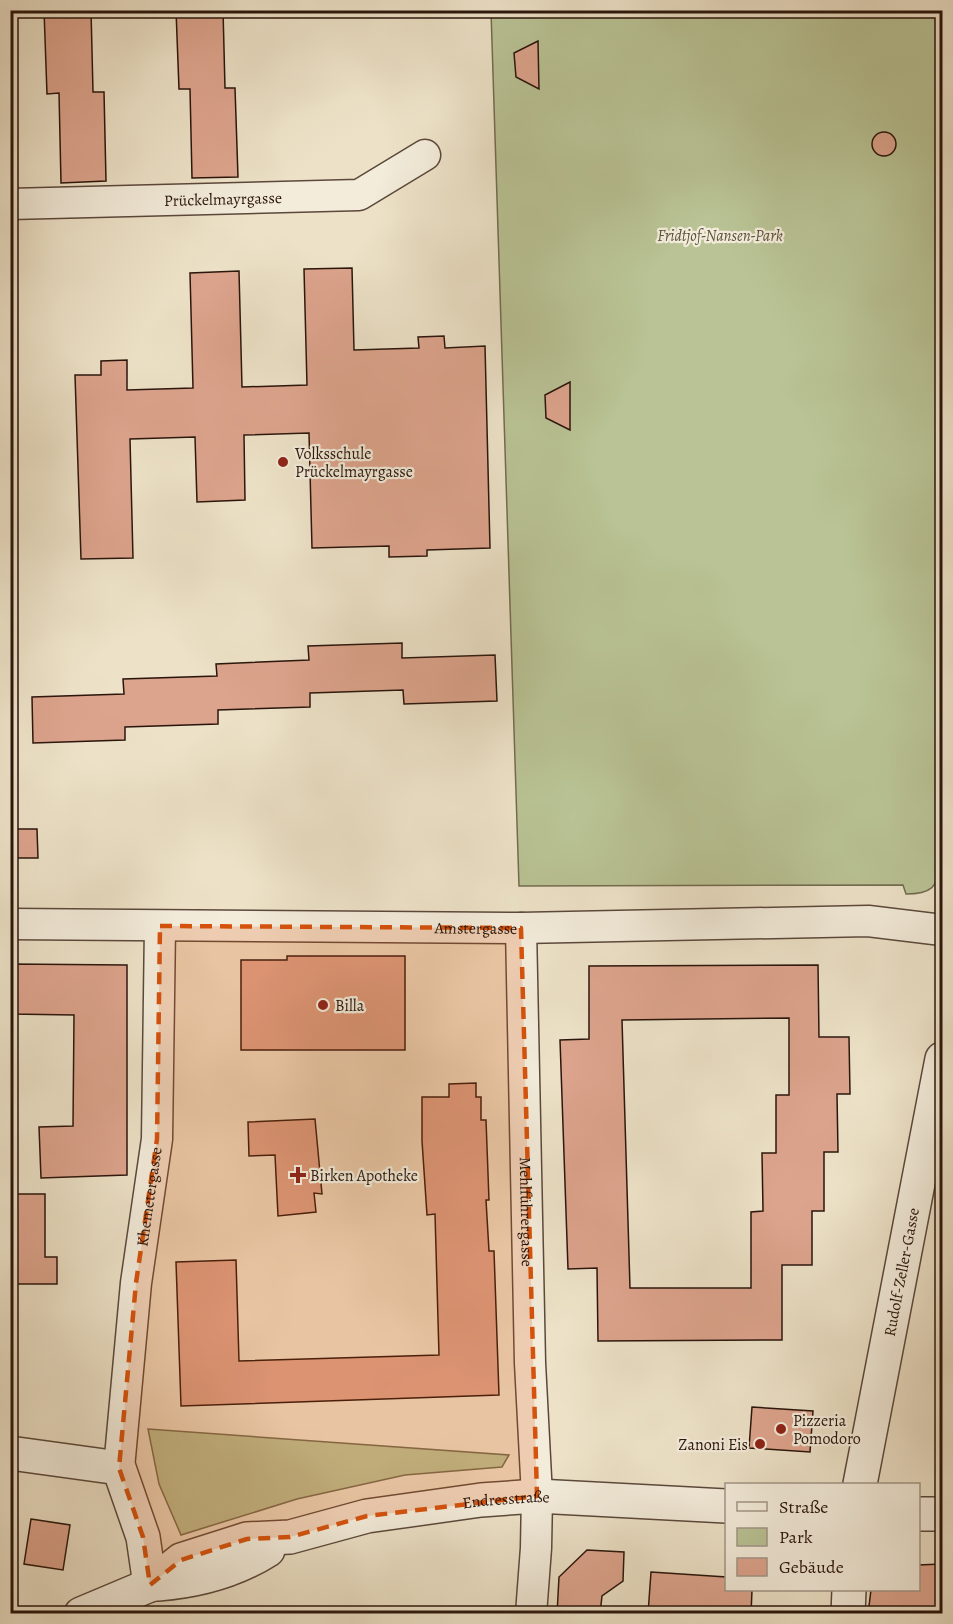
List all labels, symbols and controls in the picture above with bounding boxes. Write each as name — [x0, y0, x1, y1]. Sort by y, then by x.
street label: Prückelmayrgasse — [164, 187, 282, 212]
park label: Fridtjof-Nansen-Park — [657, 225, 783, 247]
place label: Volksschule Prückelmayrgasse — [294, 443, 413, 483]
marker: Volksschule Prückelmayrgasse — [276, 455, 290, 469]
street label: Amstergasse — [434, 917, 517, 940]
place label: Billa — [335, 995, 365, 1017]
marker: Billa — [316, 998, 330, 1012]
street label: Khemetergasse — [131, 1146, 168, 1248]
street label: Mehlführergasse — [514, 1157, 538, 1267]
place label: Birken Apotheke — [310, 1165, 418, 1187]
marker: Birken Apotheke — [291, 1168, 305, 1182]
street label: Rudolf-Zeller-Gasse — [879, 1206, 925, 1338]
place label: Pizzeria Pomodoro — [793, 1410, 861, 1450]
marker: Pizzeria Pomodoro — [774, 1422, 788, 1436]
place label: Zanoni Eis — [678, 1434, 748, 1456]
marker: Zanoni Eis — [753, 1437, 767, 1451]
legend — [725, 1483, 920, 1591]
street label: Endresstraße — [461, 1486, 550, 1514]
text: Straße — [779, 1495, 828, 1519]
text: Park — [779, 1525, 813, 1549]
text: Gebäude — [779, 1555, 844, 1579]

